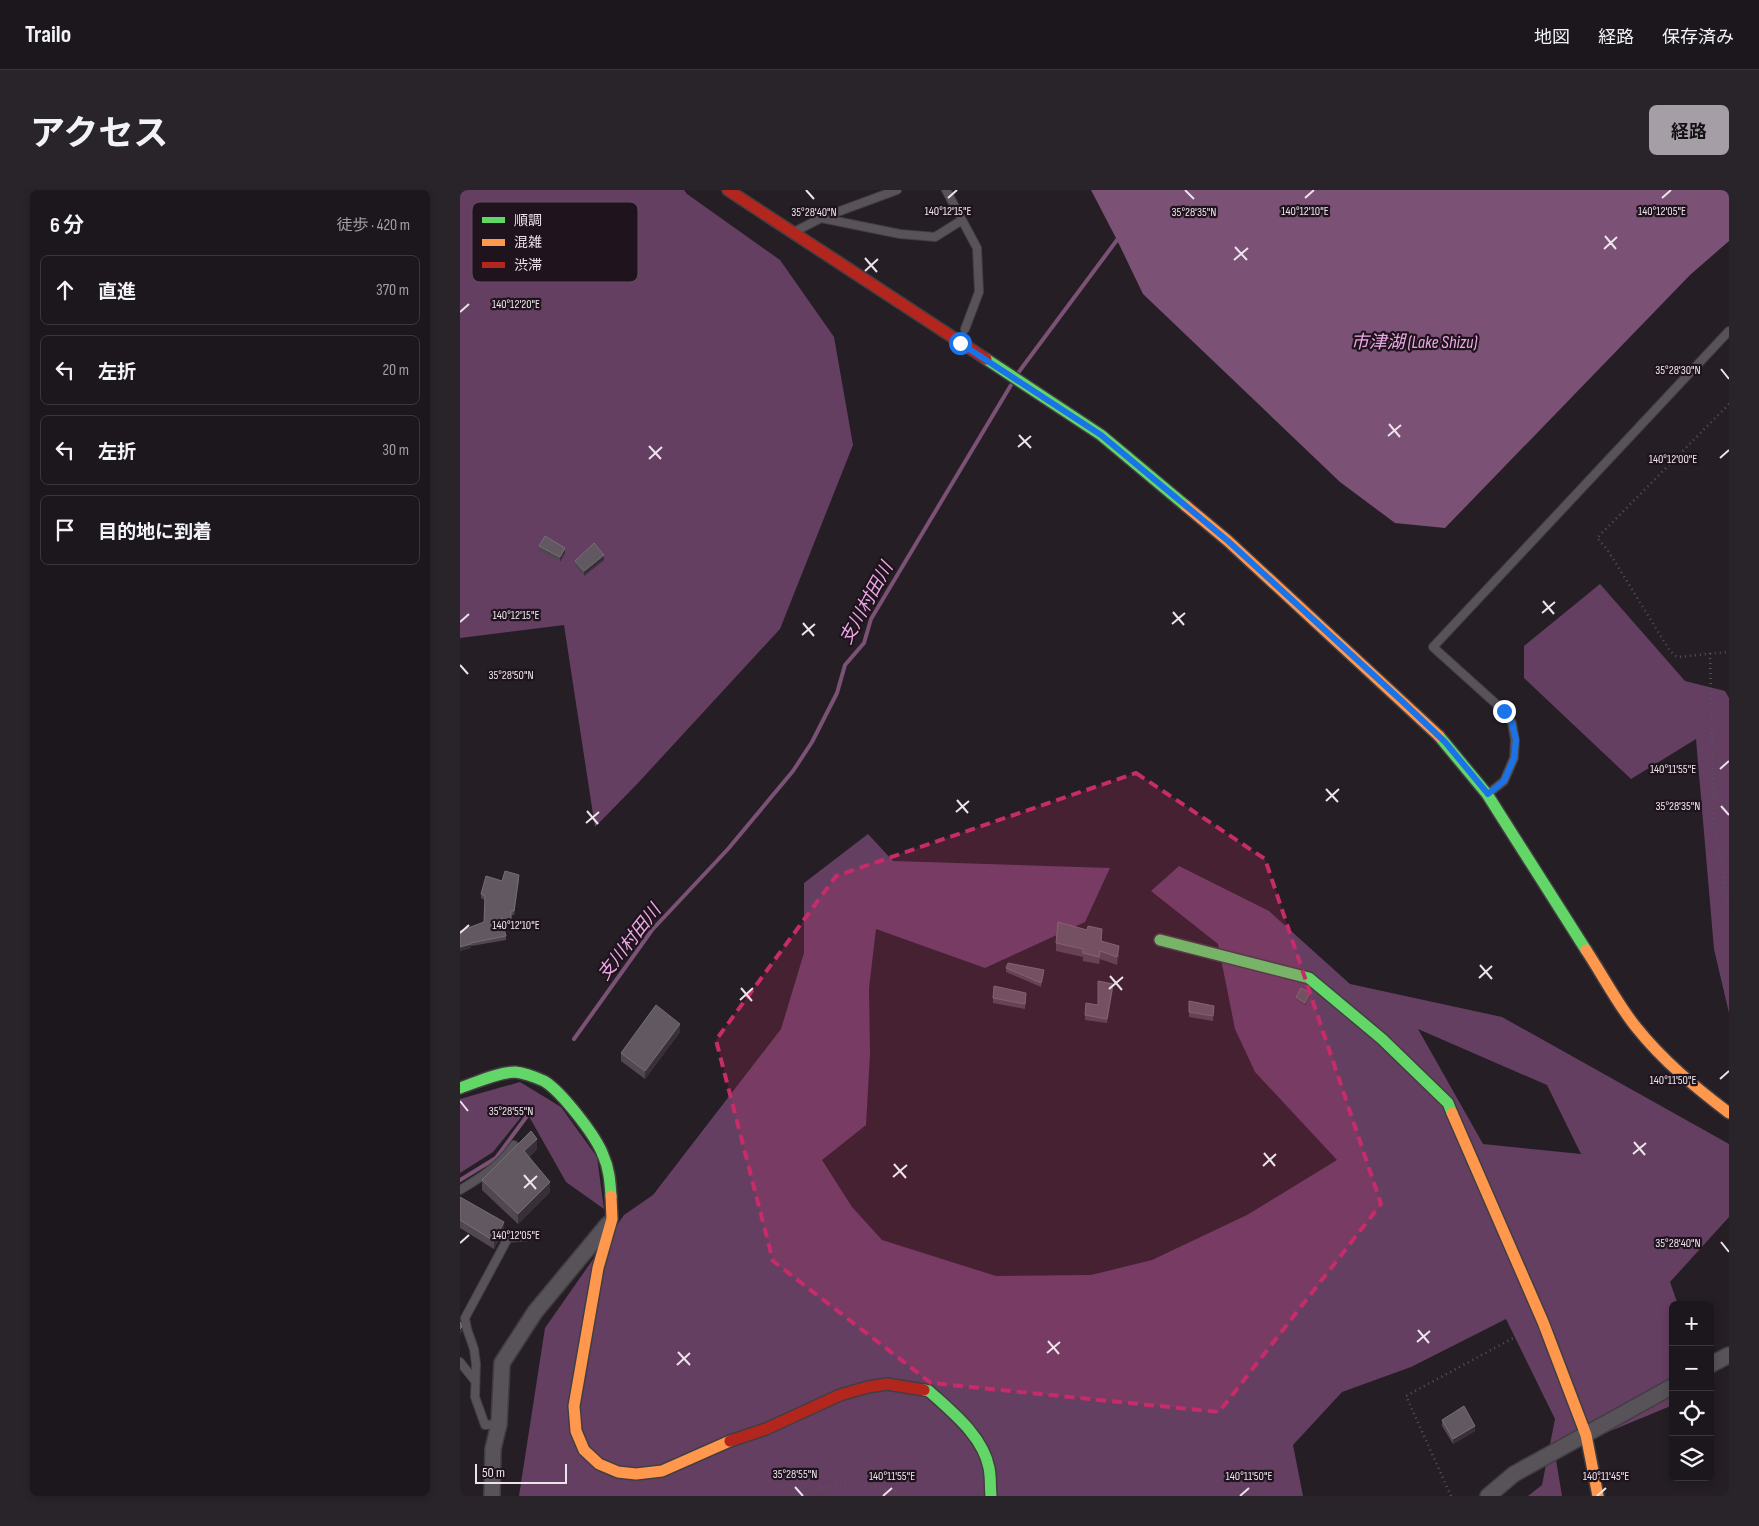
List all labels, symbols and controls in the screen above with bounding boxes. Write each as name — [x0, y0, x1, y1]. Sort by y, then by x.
text: Trailo — [25, 20, 71, 49]
text: 地図 — [1534, 27, 1570, 48]
text: 経路 — [1598, 27, 1634, 48]
text: 保存済み — [1662, 27, 1734, 48]
button: 経路 — [1649, 105, 1729, 155]
text: アクセス — [30, 113, 168, 156]
legend — [472, 202, 638, 282]
text: 140°12'15"E — [925, 204, 971, 219]
text: 140°12'10"E — [1281, 204, 1329, 219]
text: 140°12'05"E — [1638, 204, 1686, 219]
text: 35°28'40"N — [791, 205, 837, 220]
text: 35°28'35"N — [1172, 205, 1216, 220]
text: 順調 — [514, 212, 542, 229]
text: 6 分 — [50, 213, 84, 238]
text: 徒歩 · 420 m — [336, 216, 410, 235]
text: 混雑 — [514, 234, 542, 251]
text: 渋滞 — [514, 257, 542, 274]
icon: ahead — [51, 276, 79, 304]
text: 直進 — [98, 281, 136, 304]
text: 370 m — [376, 281, 409, 300]
text: 140°12'20"E — [492, 297, 540, 312]
route start — [949, 332, 972, 355]
water label: 市津湖 (Lake Shizu) — [1351, 332, 1477, 353]
icon: left — [51, 356, 79, 384]
text: 左折 — [98, 361, 136, 384]
text: 20 m — [382, 361, 409, 380]
text: 35°28'30"N — [1655, 363, 1701, 378]
icon: left — [51, 436, 79, 464]
text: 左折 — [98, 441, 136, 464]
text: 30 m — [382, 441, 409, 460]
text: 140°12'00"E — [1649, 452, 1697, 467]
icon: arrive — [51, 516, 79, 544]
text: 目的地に到着 — [98, 521, 212, 544]
water label: 支川村田川 — [835, 557, 898, 648]
text: 140°12'15"E — [493, 608, 539, 623]
text: 35°28'50"N — [488, 668, 534, 683]
route end — [1493, 700, 1516, 723]
text: 140°11'55"E — [1650, 762, 1696, 777]
text: 35°28'35"N — [1656, 799, 1700, 814]
water label: 支川村田川 — [593, 899, 667, 984]
text: 140°12'10"E — [492, 918, 540, 933]
text: 140°11'50"E — [1650, 1073, 1696, 1088]
text: 35°28'55"N — [489, 1104, 533, 1119]
text: 140°12'05"E — [492, 1228, 540, 1243]
text: 35°28'40"N — [1655, 1236, 1701, 1251]
map controls — [1669, 1301, 1714, 1481]
button: + — [1669, 1301, 1714, 1346]
button: − — [1669, 1346, 1714, 1391]
button: locate — [1669, 1391, 1714, 1436]
button: layers — [1669, 1436, 1714, 1481]
scale bar — [475, 1461, 568, 1484]
text: 50 m — [482, 1464, 505, 1481]
text: 35°28'55"N — [773, 1467, 817, 1482]
text: 140°11'55"E — [869, 1469, 915, 1484]
text: 140°11'50"E — [1226, 1469, 1272, 1484]
text: 140°11'45"E — [1583, 1469, 1629, 1484]

